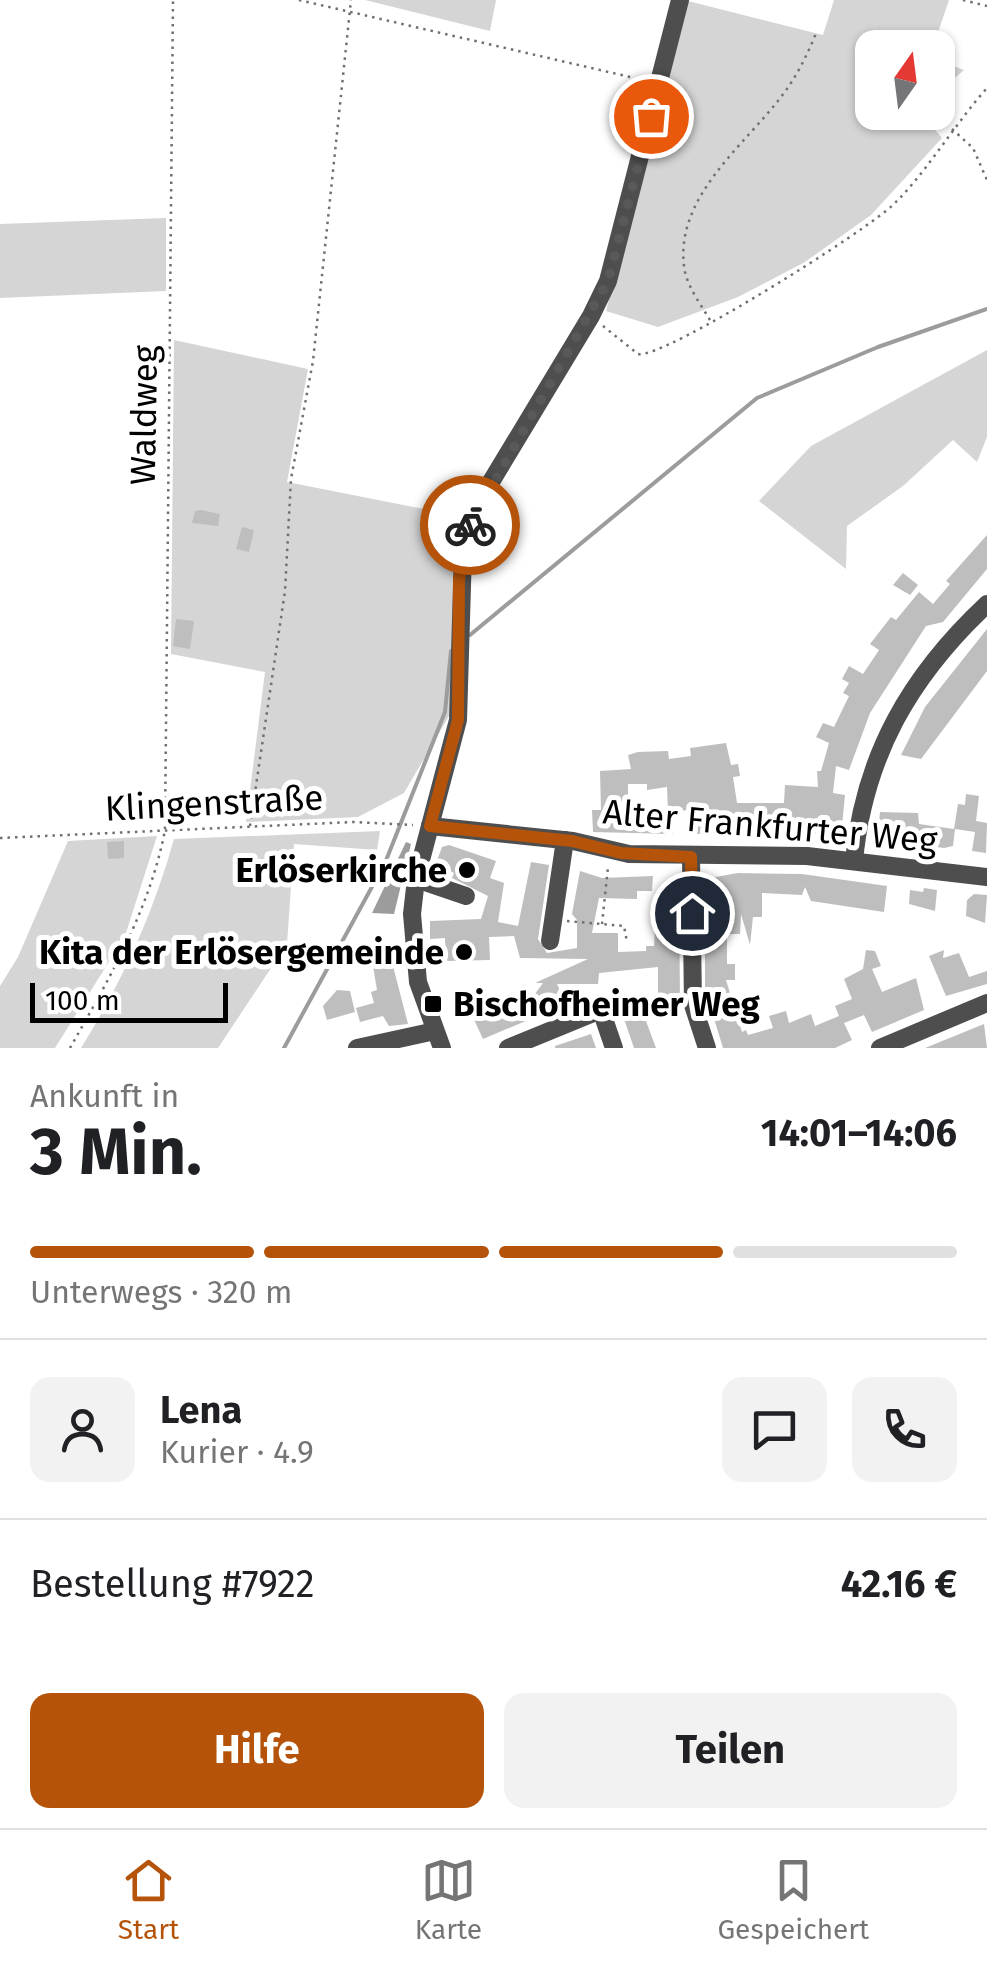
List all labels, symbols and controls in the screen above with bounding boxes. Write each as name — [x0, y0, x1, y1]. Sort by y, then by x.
north arrow — [855, 30, 955, 130]
map controls — [855, 30, 955, 130]
pin — [609, 74, 694, 159]
icon: bag — [624, 89, 679, 144]
street label: Waldweg — [122, 344, 166, 485]
courier — [420, 475, 520, 575]
icon: bike — [443, 498, 498, 553]
street label: Klingenstraße — [104, 776, 324, 830]
street label: Alter Frankfurter Weg — [601, 790, 940, 862]
place label: Erlöserkirche — [236, 849, 447, 891]
marker: Erlöserkirche — [456, 859, 478, 881]
pin — [650, 871, 735, 956]
icon: home — [665, 886, 720, 941]
place label: Kita der Erlösergemeinde — [39, 931, 444, 973]
marker: Kita der Erlösergemeinde — [453, 941, 475, 963]
scale bar — [30, 978, 228, 1023]
place label: Bischofheimer Weg — [453, 983, 760, 1025]
text: 100 m — [45, 984, 120, 1017]
marker: Bischofheimer Weg — [422, 993, 444, 1015]
text: Ankunft in — [30, 1077, 179, 1115]
text: 14:01–14:06 — [761, 1110, 957, 1156]
text: 3 Min. — [30, 1113, 202, 1191]
text: Unterwegs · 320 m — [30, 1273, 292, 1311]
button: person — [30, 1377, 135, 1482]
button: chat — [722, 1377, 827, 1482]
button: phone — [852, 1377, 957, 1482]
text: Lena — [160, 1387, 242, 1433]
text: Kurier · 4.9 — [160, 1433, 314, 1471]
text: Bestellung #7922 — [30, 1561, 315, 1607]
text: 42.16 € — [841, 1561, 957, 1607]
button: Hilfe — [30, 1693, 484, 1808]
button: Teilen — [504, 1693, 957, 1808]
tab: Start — [118, 1853, 179, 1946]
tab: Karte — [415, 1853, 482, 1946]
tab: Gespeichert — [717, 1853, 869, 1946]

